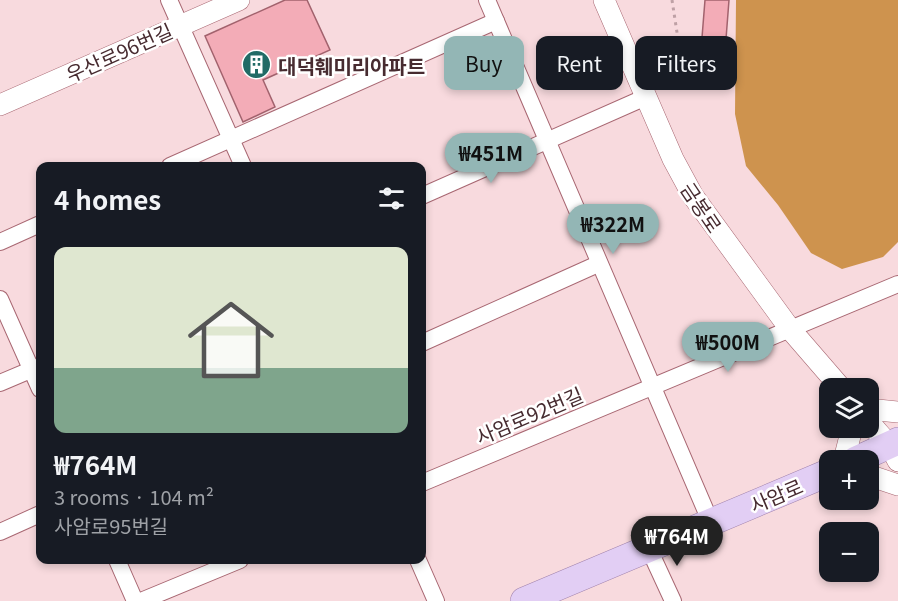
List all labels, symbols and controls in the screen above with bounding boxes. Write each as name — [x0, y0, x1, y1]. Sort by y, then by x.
street label: 우산로96번길 — [61, 16, 177, 88]
chip: Buy — [444, 36, 524, 90]
chip: Rent — [536, 36, 623, 90]
chip: Filters — [635, 36, 737, 90]
building icon: 대덕훼미리아파트 — [241, 49, 273, 81]
place label: 대덕훼미리아파트 — [278, 51, 425, 80]
pin: ₩451M — [449, 133, 533, 184]
text: ₩451M — [459, 138, 523, 167]
street label: 금봉로 — [675, 176, 729, 238]
text: 4 homes — [54, 180, 161, 217]
icon: filters — [375, 182, 408, 215]
pin: ₩322M — [571, 204, 655, 255]
text: ₩322M — [581, 209, 645, 238]
icon: home — [177, 286, 285, 394]
pin: ₩500M — [686, 322, 770, 373]
text: ₩500M — [696, 327, 760, 356]
map controls — [819, 378, 879, 582]
button: layers — [819, 378, 879, 438]
street label: 사암로92번길 — [471, 379, 587, 451]
text: ₩764M — [54, 445, 138, 482]
button: + — [819, 450, 879, 510]
street label: 사암로 — [745, 471, 807, 519]
text: 3 rooms · 104 m² — [54, 482, 214, 511]
text: 사암로95번길 — [54, 511, 168, 540]
pin: ₩764M — [635, 516, 719, 567]
text: ₩764M — [645, 521, 709, 550]
button: − — [819, 522, 879, 582]

